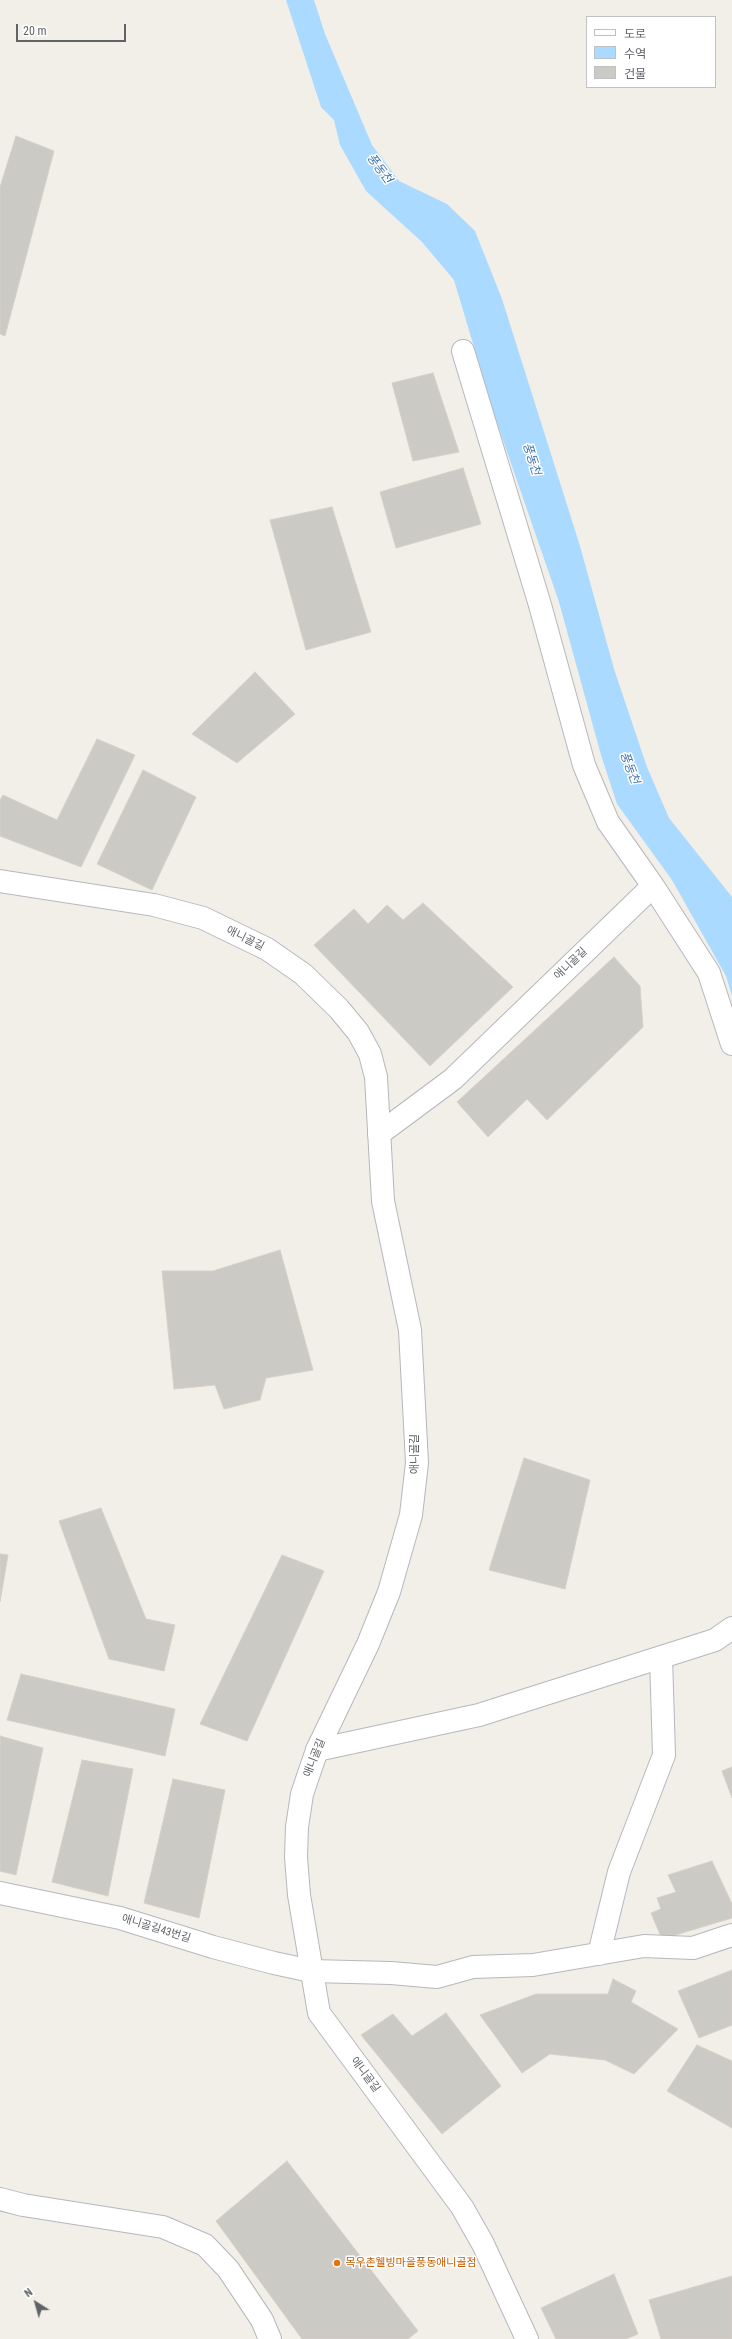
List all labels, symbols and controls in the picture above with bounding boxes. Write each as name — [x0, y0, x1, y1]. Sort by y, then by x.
scale bar — [18, 16, 128, 42]
legend — [586, 16, 716, 88]
text: 20 m — [23, 24, 47, 38]
text: 도로 — [624, 27, 646, 41]
text: 수역 — [624, 47, 646, 61]
text: 건물 — [624, 67, 646, 81]
water label: 풍동천 — [363, 151, 395, 187]
water label: 풍동천 — [519, 441, 543, 477]
water label: 풍동천 — [616, 750, 642, 786]
street label: 애니골길 — [224, 924, 266, 954]
street label: 애니골길 — [552, 945, 590, 983]
street label: 애니골길 — [408, 1434, 422, 1474]
street label: 애니골길 — [301, 1737, 329, 1779]
street label: 애니골길43번길 — [120, 1912, 192, 1946]
street label: 애니골길 — [348, 2055, 382, 2095]
place label: 목우촌웰빙마을풍동애니골점 — [345, 2256, 477, 2270]
marker: 목우촌웰빙마을풍동애니골점 — [332, 2258, 342, 2268]
north arrow — [16, 2283, 56, 2323]
text: N — [22, 2286, 35, 2300]

